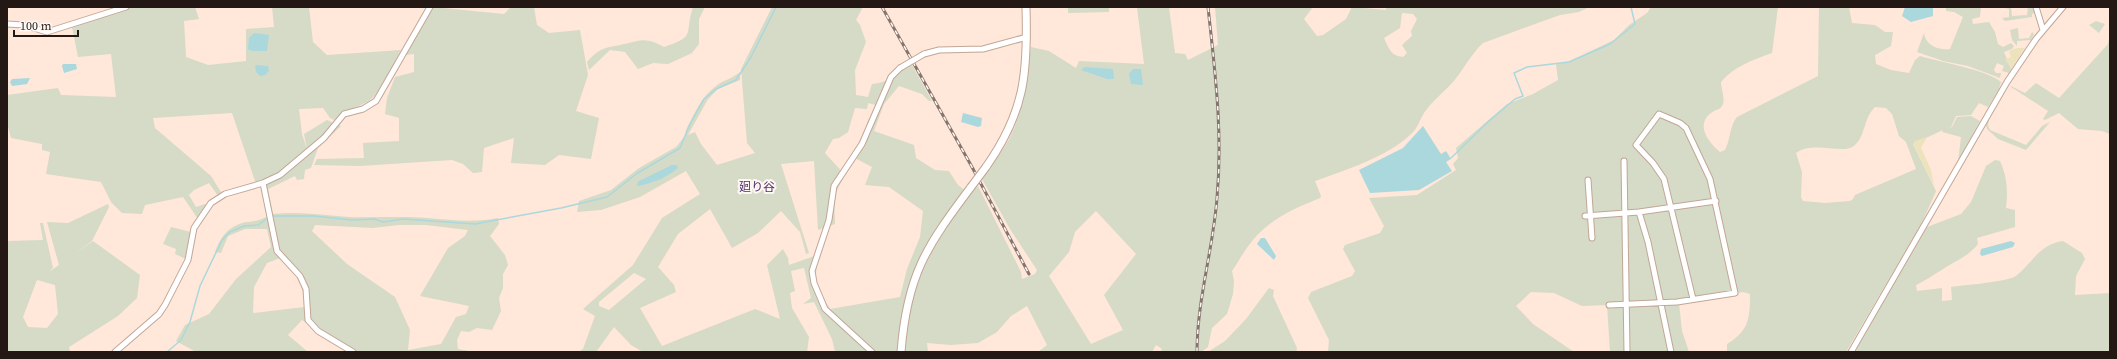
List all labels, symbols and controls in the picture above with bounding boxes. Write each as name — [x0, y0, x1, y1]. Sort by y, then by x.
scale bar — [14, 12, 78, 38]
text: 100 m — [20, 18, 52, 34]
district label: 廻り谷 — [739, 179, 775, 195]

